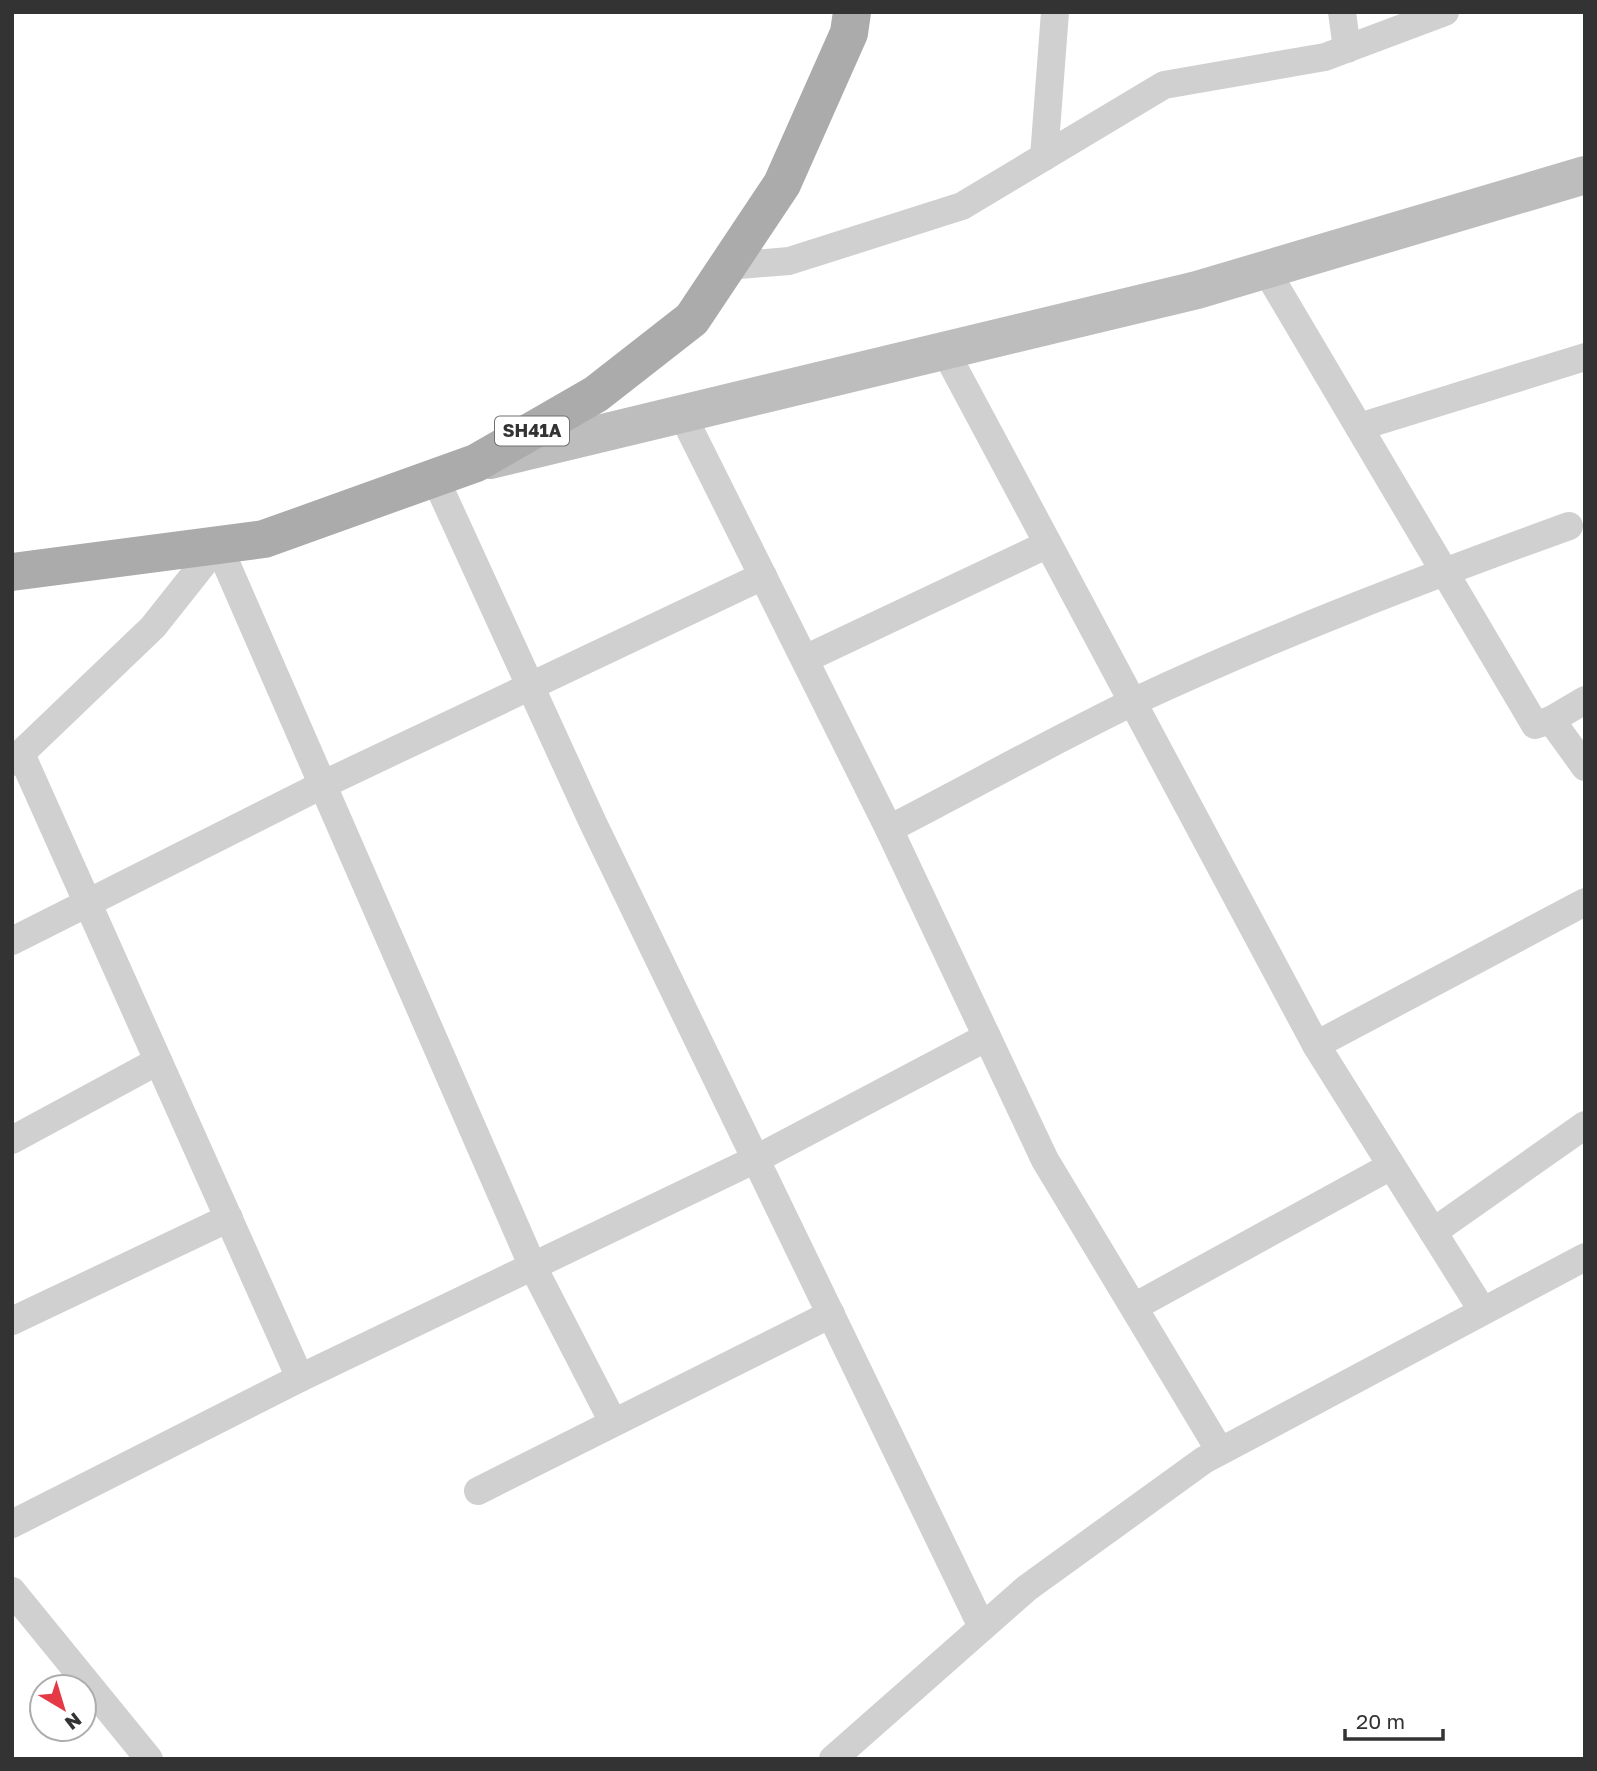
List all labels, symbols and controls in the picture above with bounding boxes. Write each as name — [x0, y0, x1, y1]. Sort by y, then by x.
road number: SH41A — [495, 416, 569, 446]
north arrow — [28, 1673, 98, 1743]
scale bar — [1345, 1698, 1443, 1742]
text: N — [61, 1708, 87, 1735]
text: 20 m — [1356, 1708, 1405, 1734]

